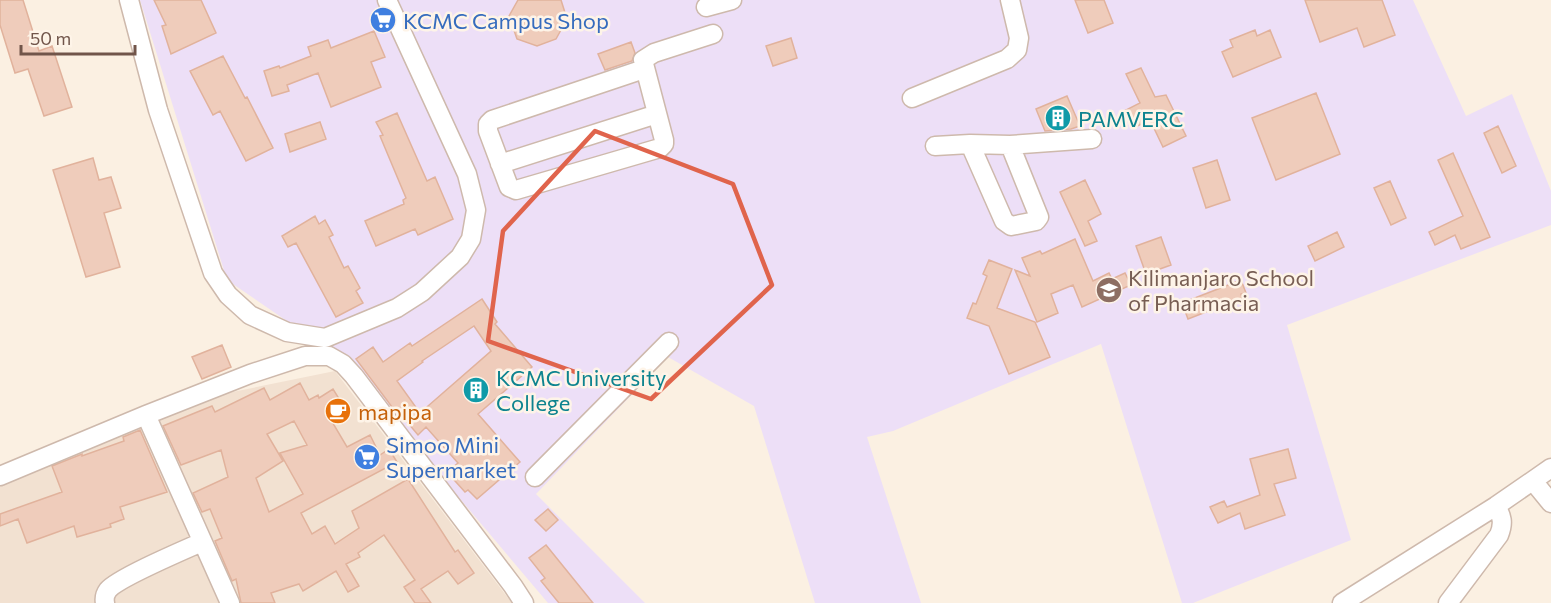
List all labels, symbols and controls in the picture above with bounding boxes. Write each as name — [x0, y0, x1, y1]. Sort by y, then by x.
supermarket icon: KCMC Campus Shop — [368, 5, 398, 35]
place label: KCMC Campus Shop — [403, 7, 609, 34]
scale bar — [21, 18, 135, 56]
text: 50 m — [30, 27, 71, 49]
building icon: PAMVERC — [1043, 103, 1073, 133]
place label: PAMVERC — [1078, 105, 1184, 132]
place label: Kilimanjaro School of Pharmacia — [1128, 264, 1314, 316]
school or university icon: Kilimanjaro School of Pharmacia — [1094, 275, 1124, 305]
place label: KCMC University College — [496, 364, 666, 416]
building icon: KCMC University College — [461, 375, 491, 405]
cafe icon: mapipa — [323, 396, 353, 426]
place label: mapipa — [358, 398, 432, 425]
place label: Simoo Mini Supermarket — [386, 431, 516, 483]
supermarket icon: Simoo Mini Supermarket — [352, 442, 382, 472]

